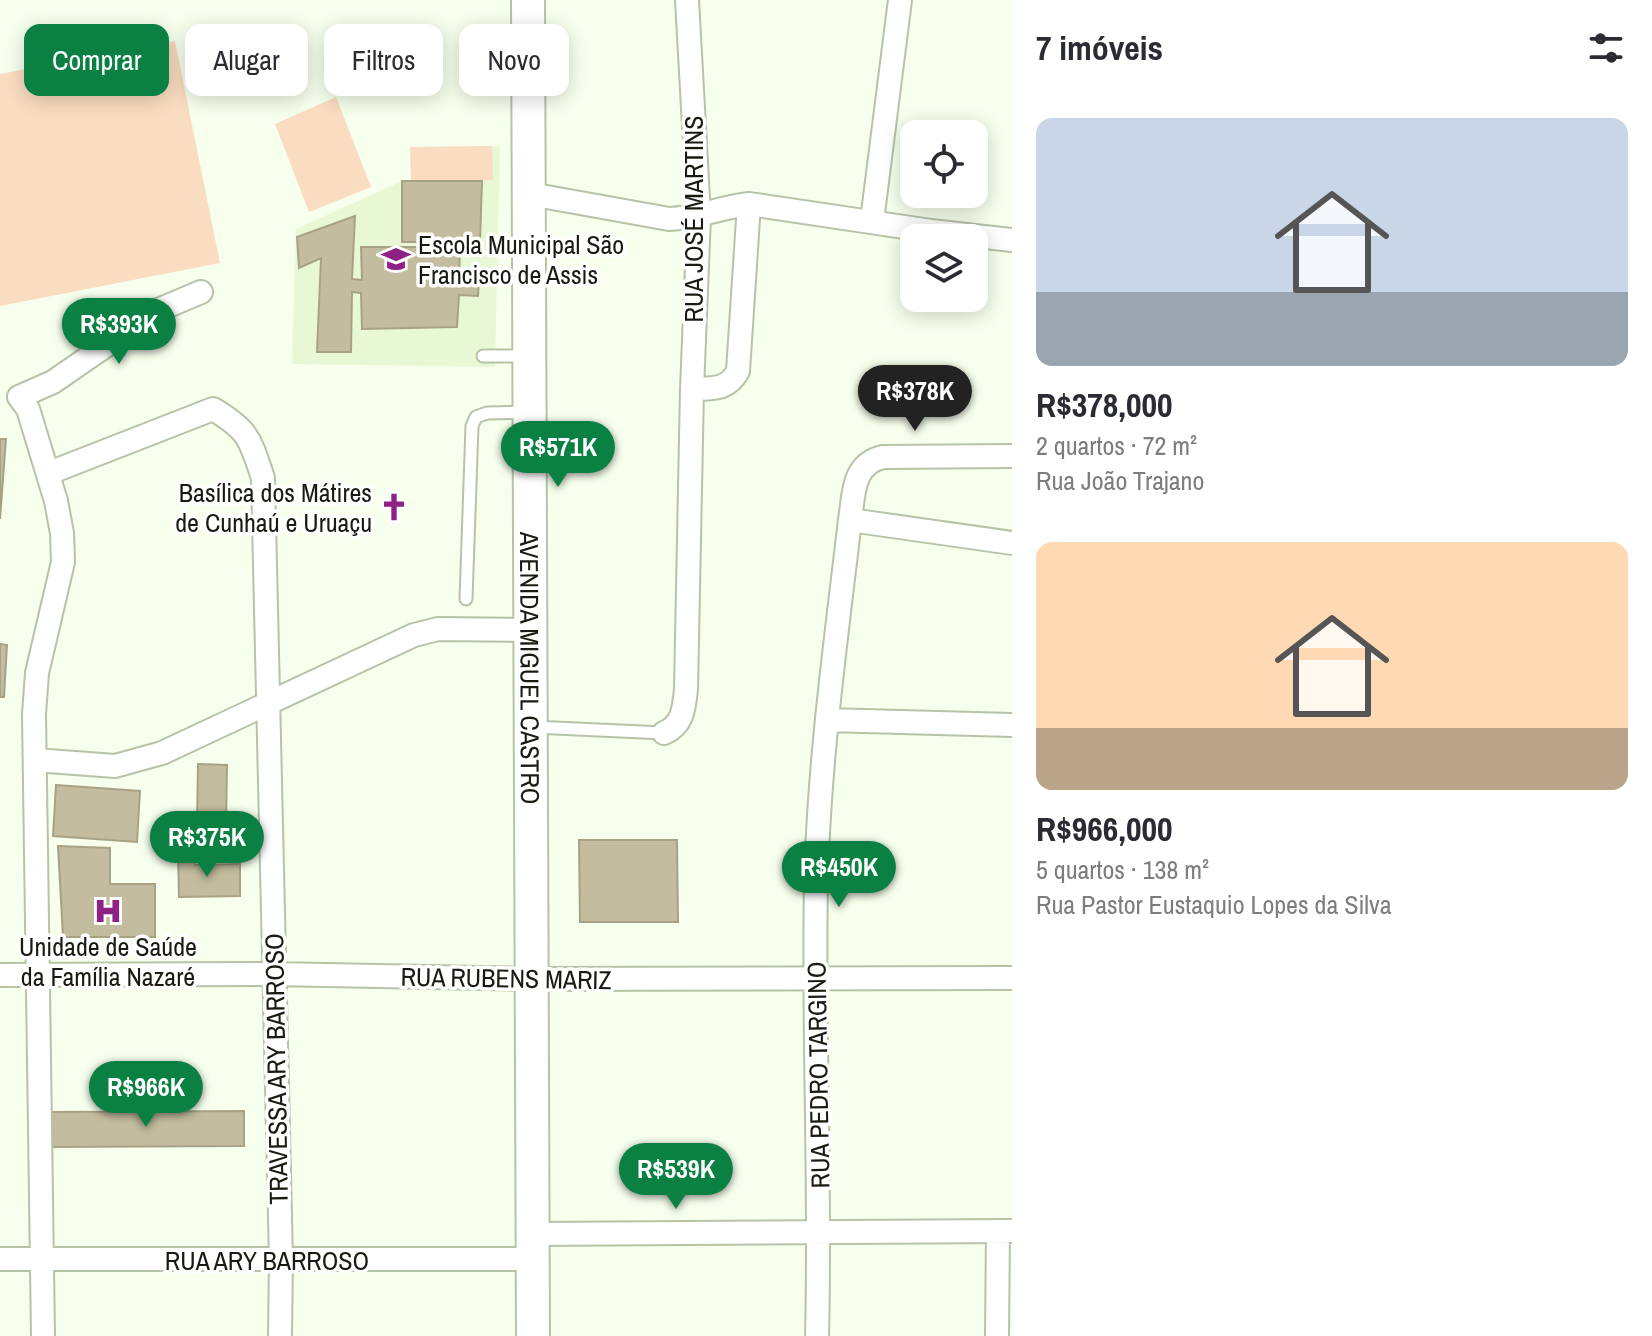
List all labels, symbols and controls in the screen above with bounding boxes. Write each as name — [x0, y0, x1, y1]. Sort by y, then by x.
chip: Comprar — [24, 24, 169, 96]
chip: Alugar — [185, 24, 308, 96]
chip: Filtros — [324, 24, 443, 96]
chip: Novo — [459, 24, 569, 96]
text: 7 imóveis — [1036, 25, 1163, 71]
icon: filters — [1584, 26, 1628, 70]
street label: RUA JOSÉ MARTINS — [676, 116, 711, 322]
map controls — [900, 120, 988, 312]
button: locate — [900, 120, 988, 208]
icon: home — [1260, 170, 1404, 314]
button: layers — [900, 224, 988, 312]
place label: Escola Municipal São Francisco de Assis — [418, 227, 624, 292]
school or university icon: Escola Municipal São Francisco de Assis — [381, 244, 411, 274]
pin: R$393K — [54, 298, 184, 366]
text: R$393K — [80, 306, 158, 341]
pin: R$378K — [850, 365, 980, 433]
text: R$378K — [876, 373, 954, 408]
text: R$378,000 — [1036, 382, 1172, 428]
pin: R$571K — [493, 421, 623, 489]
text: 2 quartos · 72 m² — [1036, 428, 1197, 463]
text: R$571K — [519, 429, 597, 464]
text: Rua João Trajano — [1036, 463, 1204, 498]
place label: Basílica dos Mátires de Cunhaú e Uruaçu — [175, 475, 372, 540]
church icon: Basílica dos Mátires de Cunhaú e Uruaçu — [379, 492, 409, 522]
street label: AVENIDA MIGUEL CASTRO — [512, 531, 549, 804]
icon: home — [1260, 594, 1404, 738]
text: R$966,000 — [1036, 806, 1172, 852]
pin: R$375K — [142, 811, 272, 879]
text: R$375K — [168, 819, 246, 854]
pin: R$450K — [774, 841, 904, 909]
text: R$450K — [800, 849, 878, 884]
text: 5 quartos · 138 m² — [1036, 852, 1209, 887]
text: Rua Pastor Eustaquio Lopes da Silva — [1036, 887, 1392, 922]
hospital icon: Unidade de Saúde da Família Nazaré — [93, 896, 123, 926]
place label: Unidade de Saúde da Família Nazaré — [19, 929, 197, 994]
street label: TRAVESSA ARY BARROSO — [256, 933, 296, 1205]
street label: RUA RUBENS MARIZ — [400, 959, 612, 997]
street label: RUA PEDRO TARGINO — [799, 961, 837, 1189]
pin: R$966K — [81, 1061, 211, 1129]
text: R$966K — [107, 1069, 185, 1104]
pin: R$539K — [611, 1143, 741, 1211]
text: R$539K — [637, 1151, 715, 1186]
street label: RUA ARY BARROSO — [165, 1243, 369, 1278]

